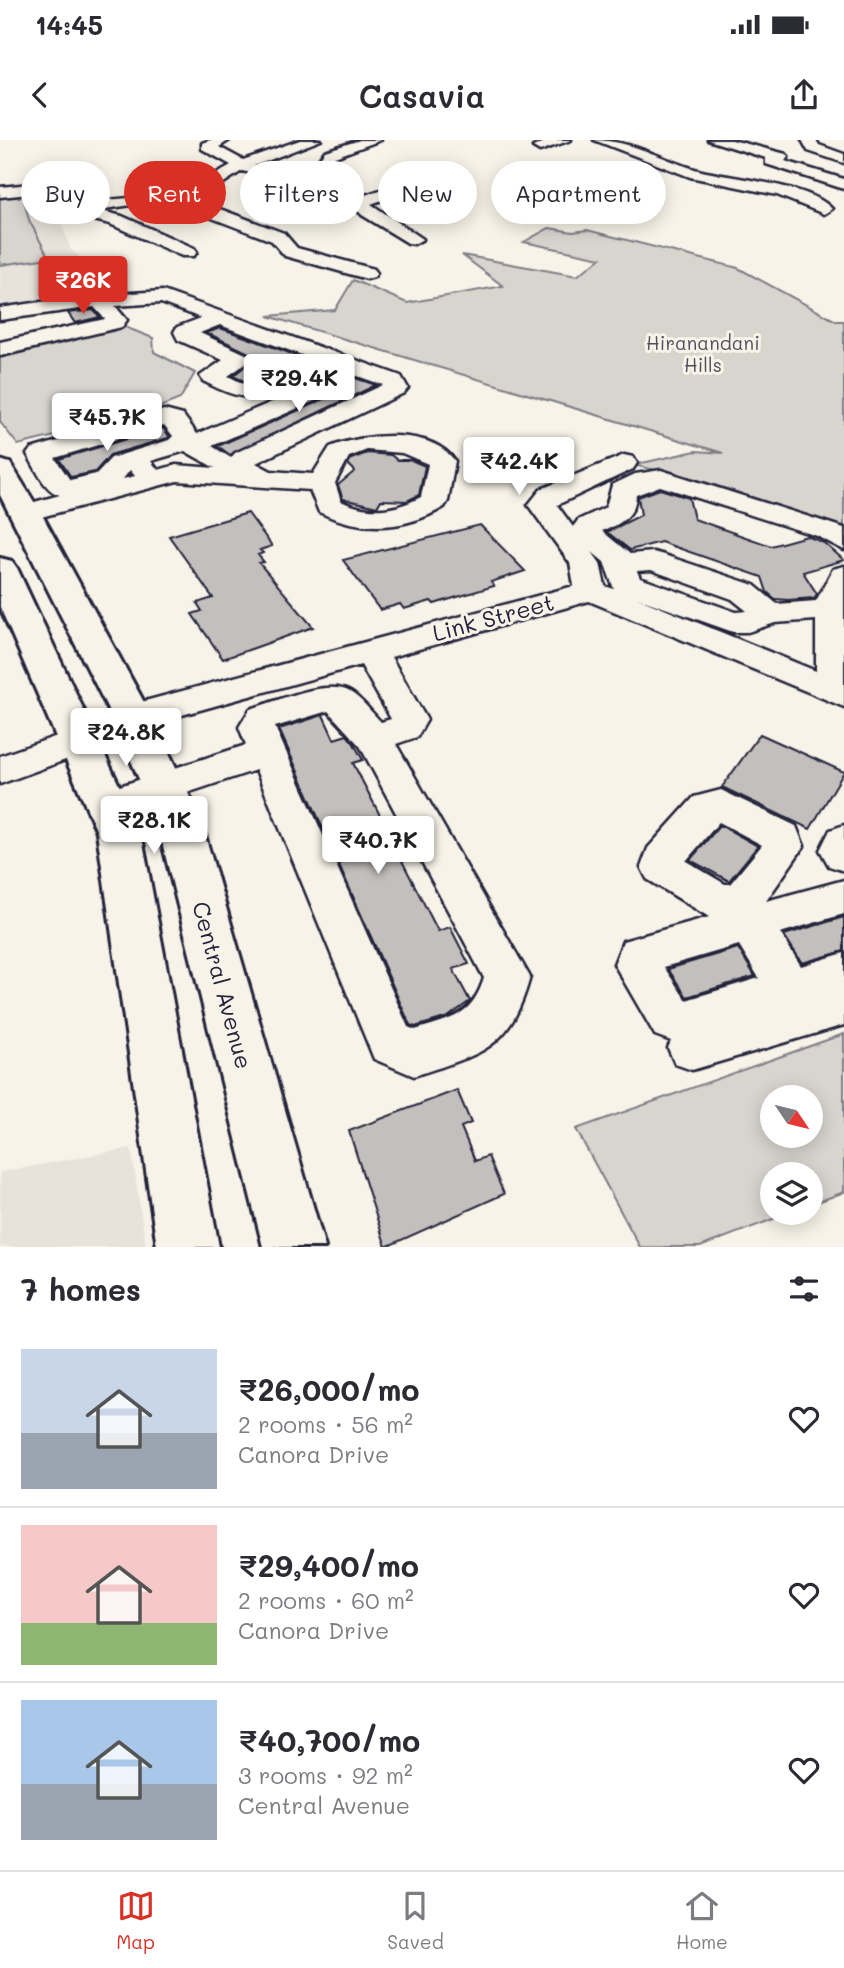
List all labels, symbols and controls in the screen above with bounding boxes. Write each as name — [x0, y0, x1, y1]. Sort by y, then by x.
text: 14:45 — [35, 8, 103, 42]
text: Casavia — [359, 74, 485, 116]
icon: back — [21, 76, 59, 114]
icon: share — [785, 76, 823, 114]
chip: Buy — [21, 161, 110, 224]
chip: Rent — [124, 161, 226, 224]
chip: Filters — [240, 161, 364, 224]
chip: New — [378, 161, 477, 224]
chip: Apartment — [491, 161, 666, 224]
pin: ₹26K — [42, 256, 124, 316]
text: ₹26K — [54, 264, 112, 294]
park label: Hiranandani Hills — [646, 330, 760, 377]
pin: ₹29.4K — [242, 355, 356, 414]
text: ₹29.4K — [260, 362, 338, 392]
pin: ₹45.7K — [50, 394, 164, 453]
text: ₹45.7K — [68, 401, 146, 431]
pin: ₹42.4K — [462, 438, 576, 497]
text: ₹42.4K — [479, 445, 559, 475]
street label: Link Street — [429, 586, 557, 648]
pin: ₹24.8K — [69, 708, 183, 768]
text: ₹24.8K — [86, 716, 166, 746]
pin: ₹28.1K — [97, 796, 211, 856]
text: ₹28.1K — [117, 804, 191, 834]
pin: ₹40.7K — [321, 816, 435, 876]
text: ₹40.7K — [338, 824, 418, 854]
street label: Central Avenue — [186, 898, 260, 1072]
north arrow — [760, 1085, 822, 1148]
map controls — [760, 1085, 823, 1225]
button: layers — [760, 1162, 823, 1225]
text: 7 homes — [21, 1269, 141, 1309]
icon: filters — [785, 1270, 823, 1308]
text: ₹26,000/mo — [238, 1369, 419, 1409]
icon: home — [77, 1377, 161, 1461]
icon: heart — [785, 1400, 823, 1438]
text: 2 rooms · 56 m² — [238, 1409, 413, 1439]
text: Canora Drive — [238, 1439, 389, 1469]
text: ₹29,400/mo — [238, 1545, 419, 1585]
icon: home — [77, 1553, 161, 1637]
icon: heart — [785, 1576, 823, 1614]
text: 2 rooms · 60 m² — [238, 1585, 414, 1615]
text: Canora Drive — [238, 1615, 389, 1645]
text: ₹40,700/mo — [238, 1720, 420, 1760]
icon: home — [77, 1728, 161, 1812]
icon: heart — [785, 1751, 823, 1789]
text: 3 rooms · 92 m² — [238, 1760, 413, 1790]
text: Central Avenue — [238, 1790, 410, 1820]
tab: Map — [116, 1887, 155, 1954]
tab: Saved — [387, 1887, 444, 1954]
tab: Home — [676, 1887, 728, 1954]

